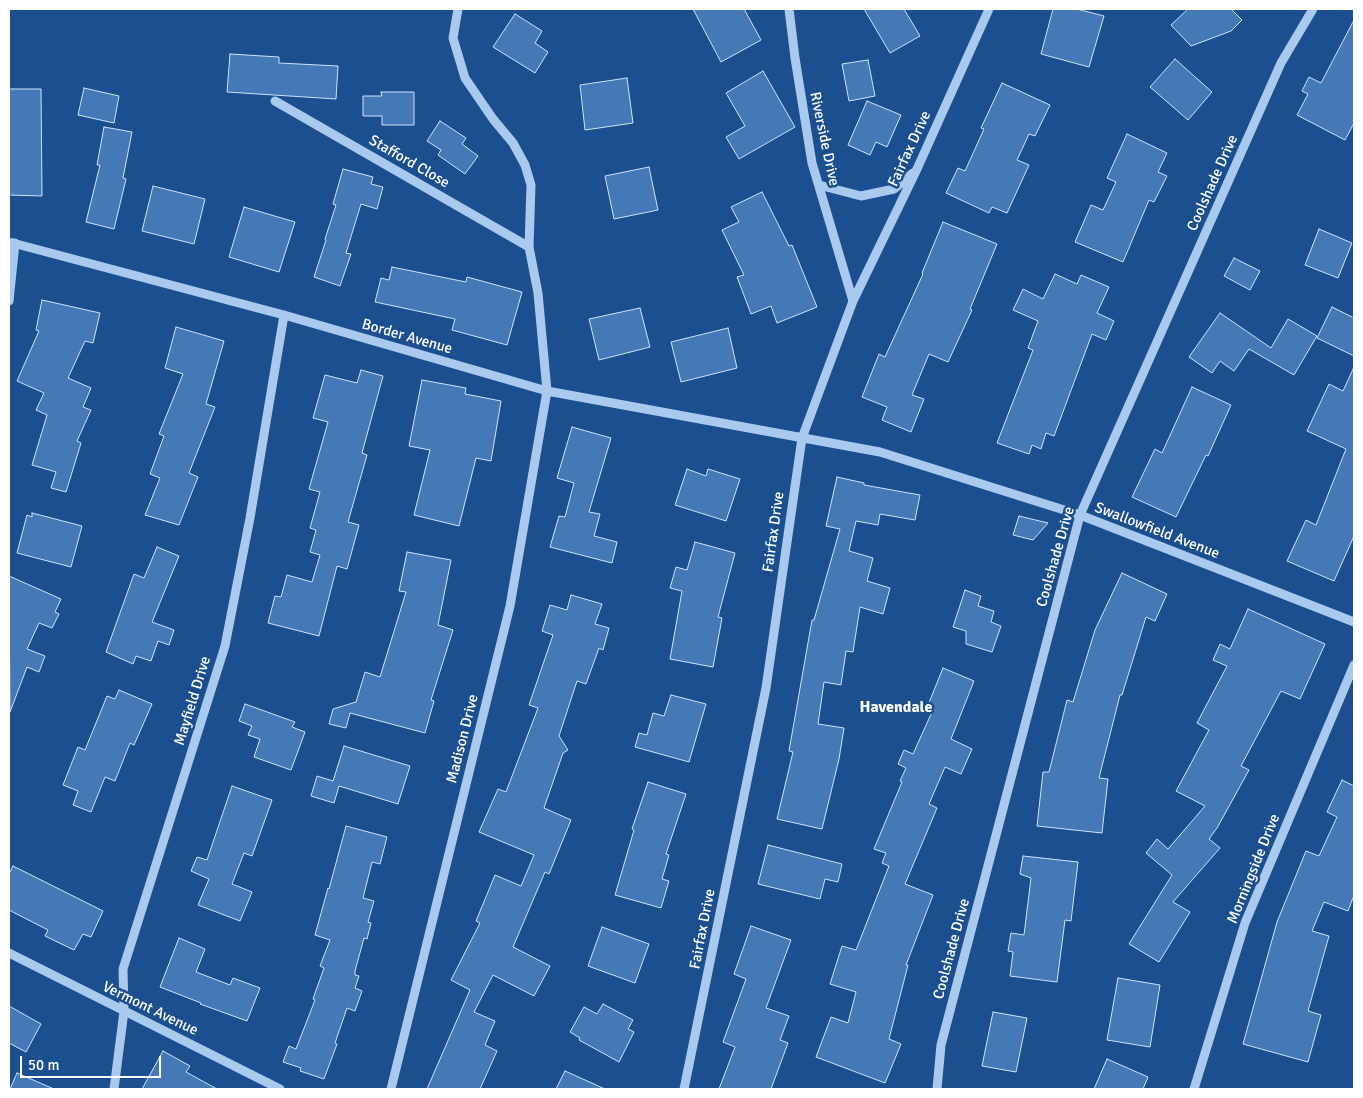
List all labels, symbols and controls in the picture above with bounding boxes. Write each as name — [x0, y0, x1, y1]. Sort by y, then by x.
street label: Riverside Drive — [805, 90, 843, 188]
street label: Fairfax Drive — [885, 108, 935, 190]
street label: Stafford Close — [365, 132, 453, 192]
street label: Coolshade Drive — [1184, 132, 1242, 234]
street label: Border Avenue — [360, 315, 454, 359]
street label: Fairfax Drive — [759, 490, 789, 574]
street label: Swallowfield Avenue — [1092, 499, 1222, 563]
street label: Coolshade Drive — [1033, 505, 1079, 609]
street label: Mayfield Drive — [171, 654, 215, 748]
street label: Madison Drive — [443, 693, 483, 785]
district label: Havendale — [860, 698, 932, 718]
street label: Morningside Drive — [1224, 812, 1284, 926]
street label: Fairfax Drive — [686, 887, 720, 971]
street label: Coolshade Drive — [930, 897, 974, 1001]
street label: Vermont Avenue — [99, 978, 201, 1040]
scale bar — [22, 1046, 164, 1078]
text: 50 m — [28, 1056, 59, 1074]

